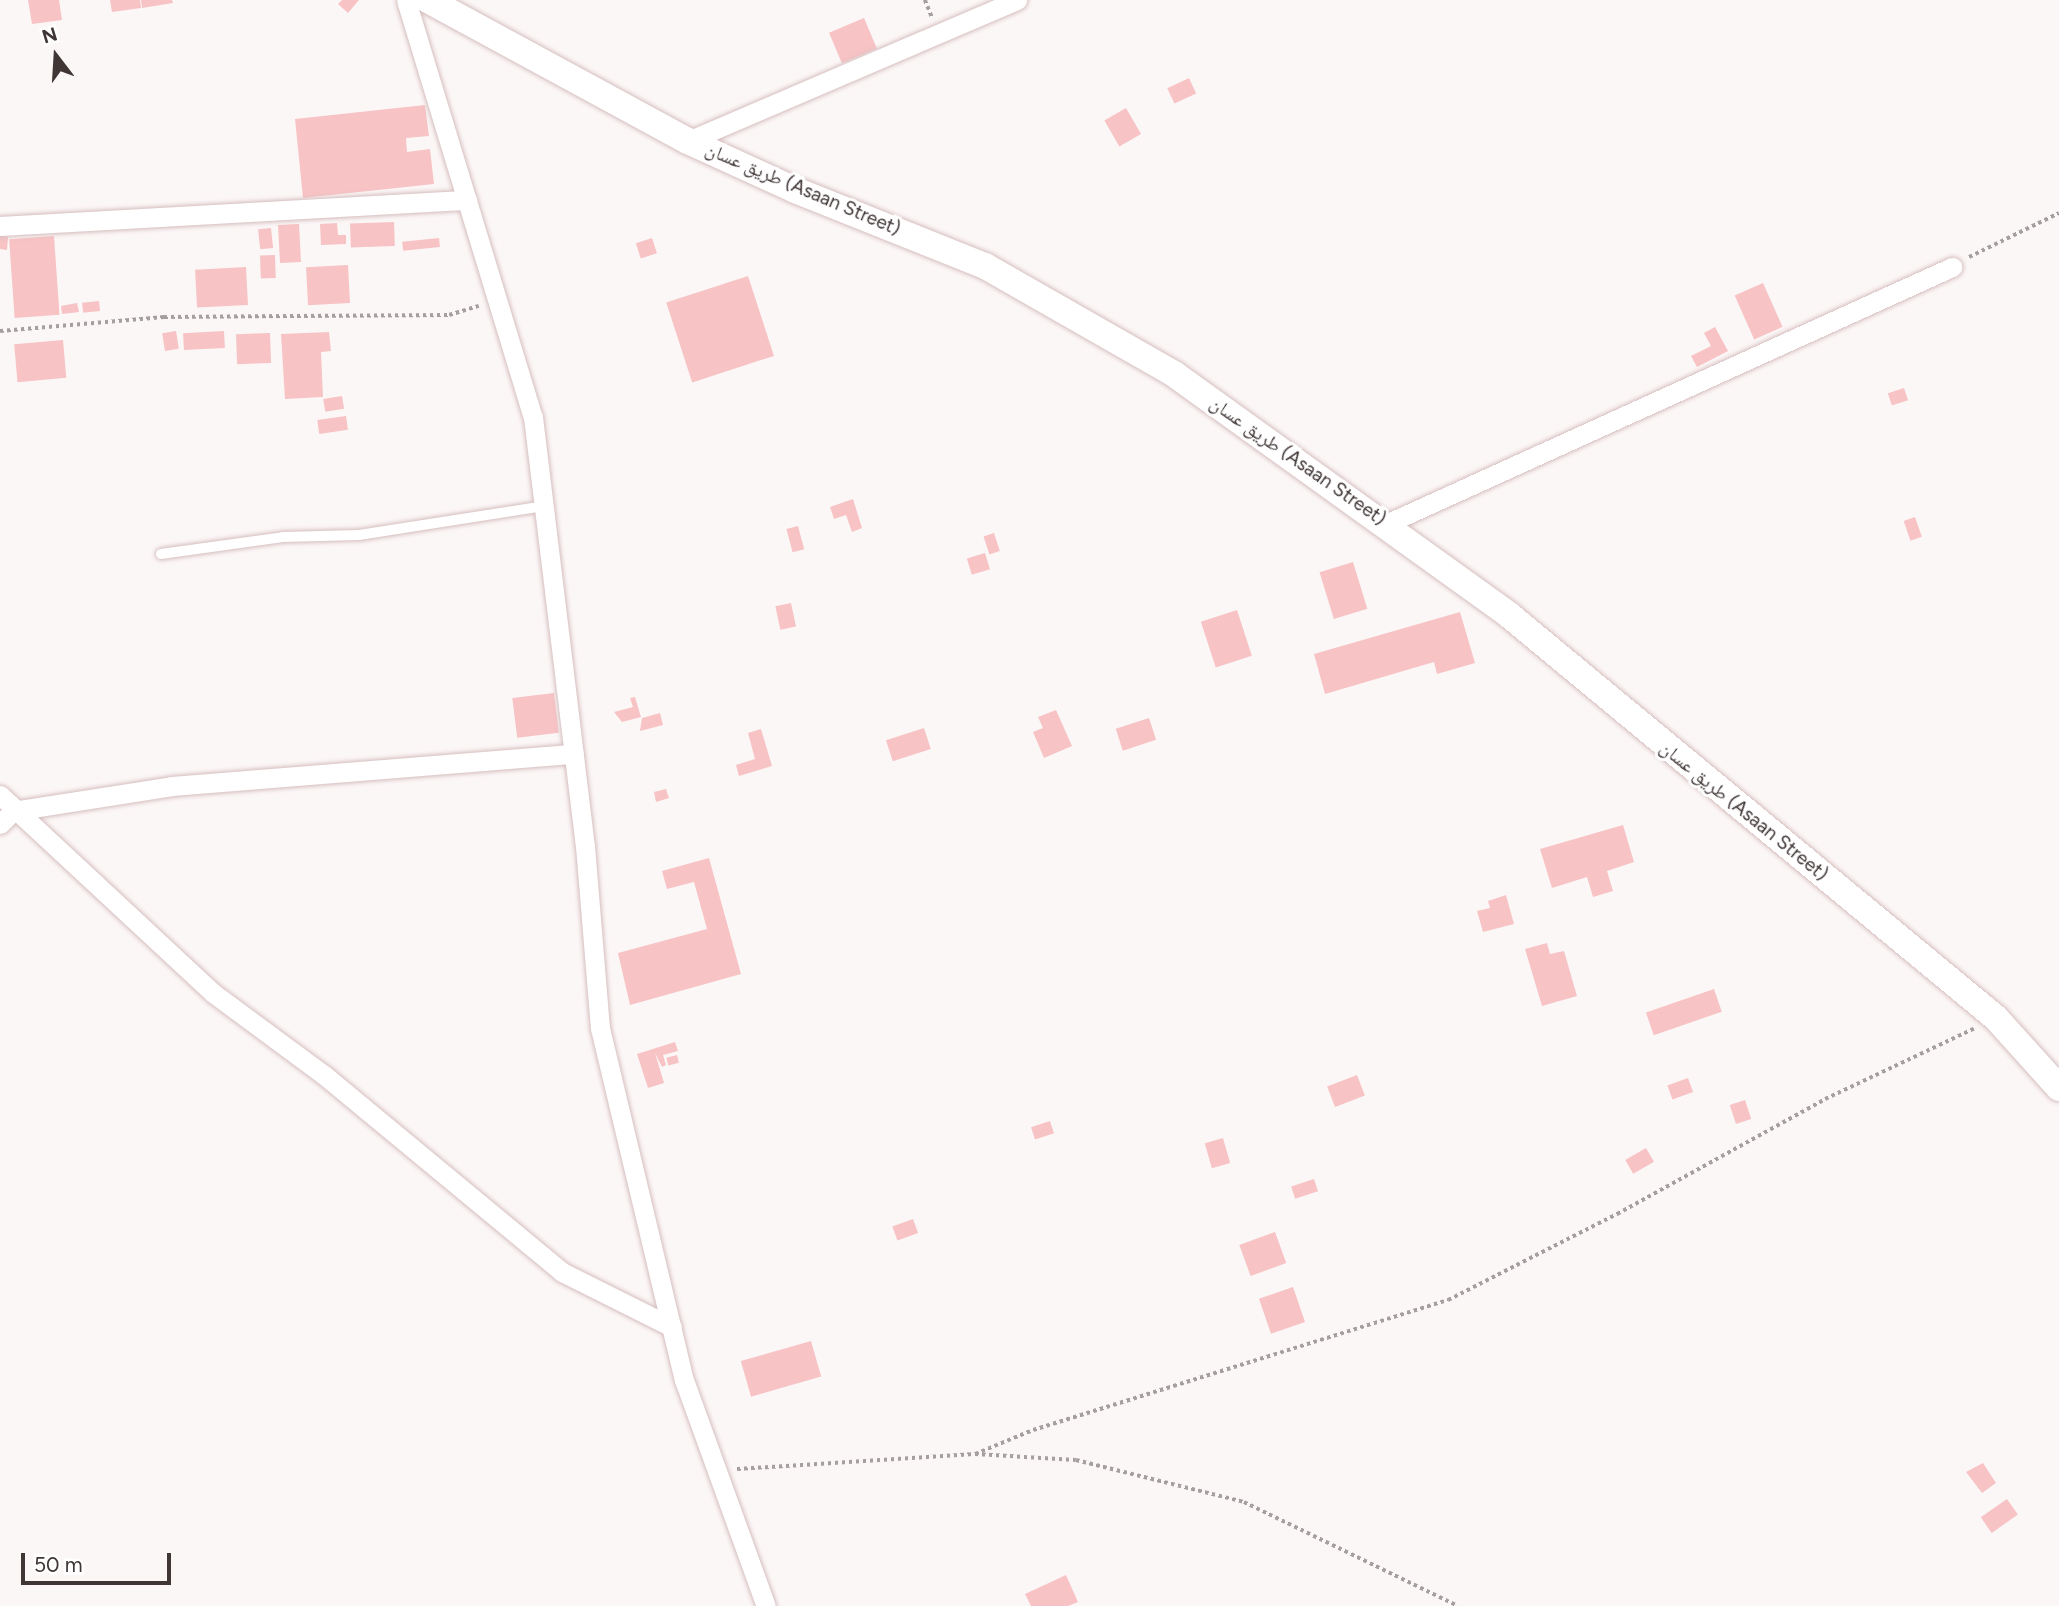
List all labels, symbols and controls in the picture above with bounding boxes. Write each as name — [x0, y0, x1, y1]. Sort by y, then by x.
north arrow — [21, 21, 91, 91]
text: N — [39, 22, 60, 49]
street label: طريق عسان (Asaan Street) — [702, 138, 904, 240]
street label: طريق عسان (Asaan Street) — [1206, 392, 1390, 530]
street label: طريق عسان (Asaan Street) — [1655, 736, 1833, 886]
scale bar — [24, 1540, 175, 1584]
text: 50 m — [34, 1552, 83, 1577]

